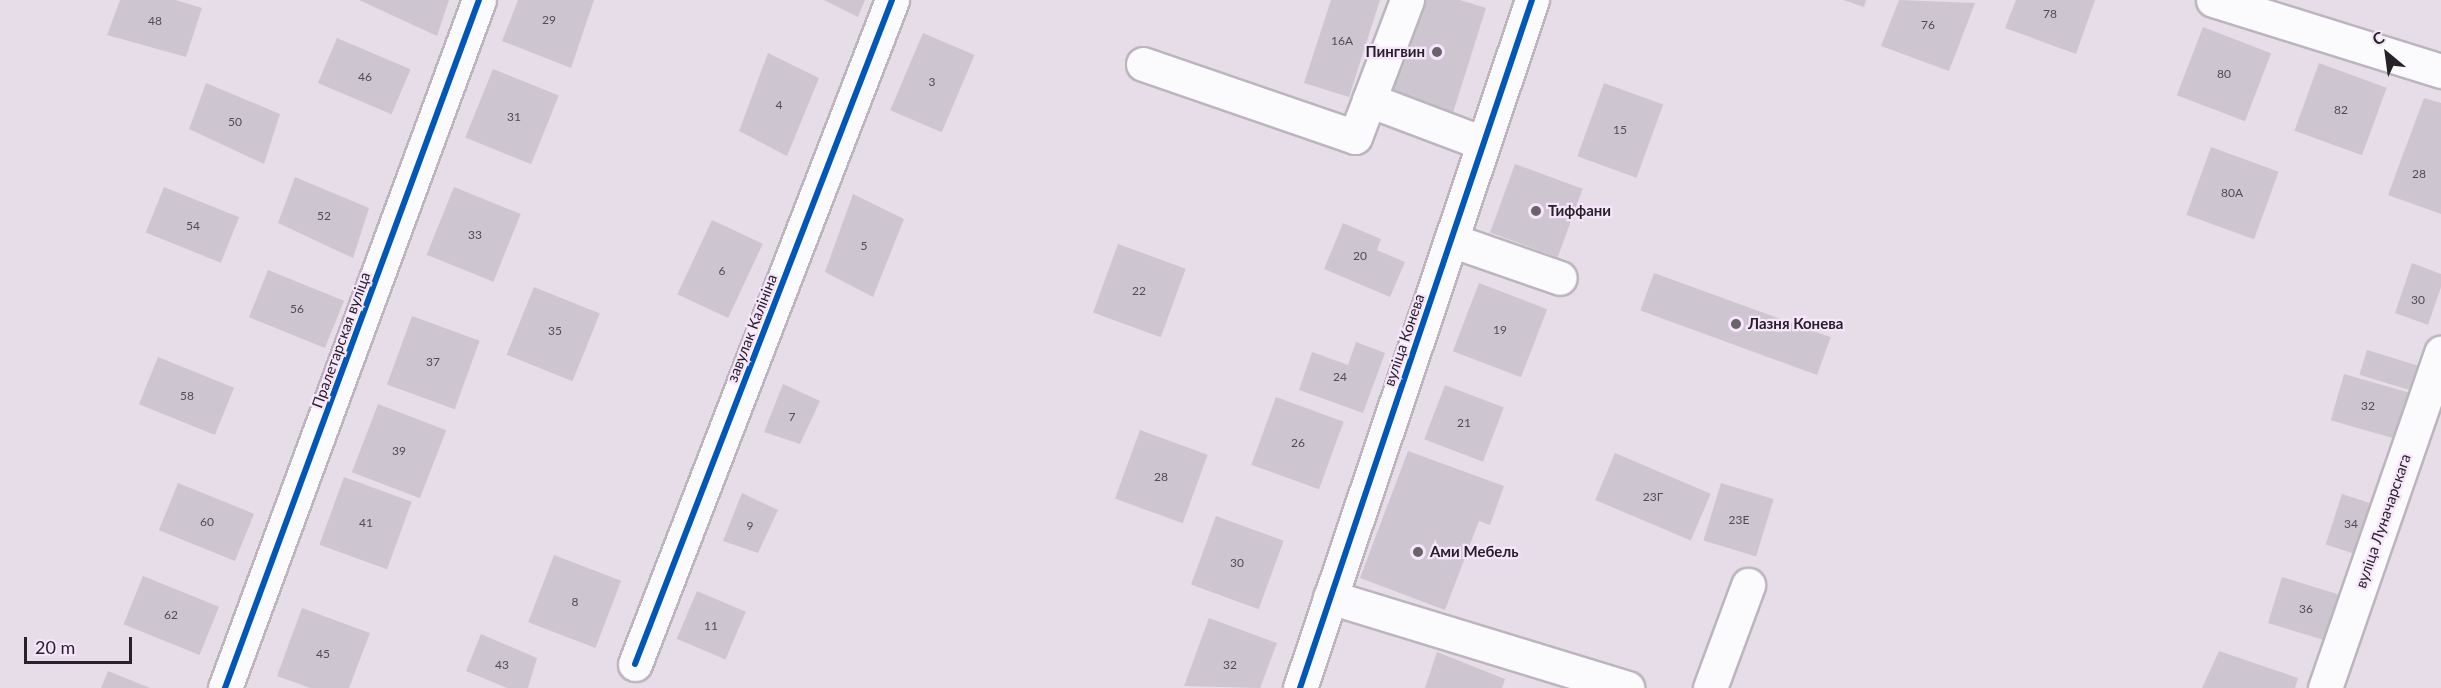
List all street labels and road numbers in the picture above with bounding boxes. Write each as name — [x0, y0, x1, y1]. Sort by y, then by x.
street label: Пралетарская вуліца — [308, 269, 374, 411]
street label: завулак Калініна — [723, 272, 781, 384]
street label: вуліца Конева — [1380, 292, 1428, 388]
street label: вуліца Луначарскага — [2352, 451, 2414, 591]

